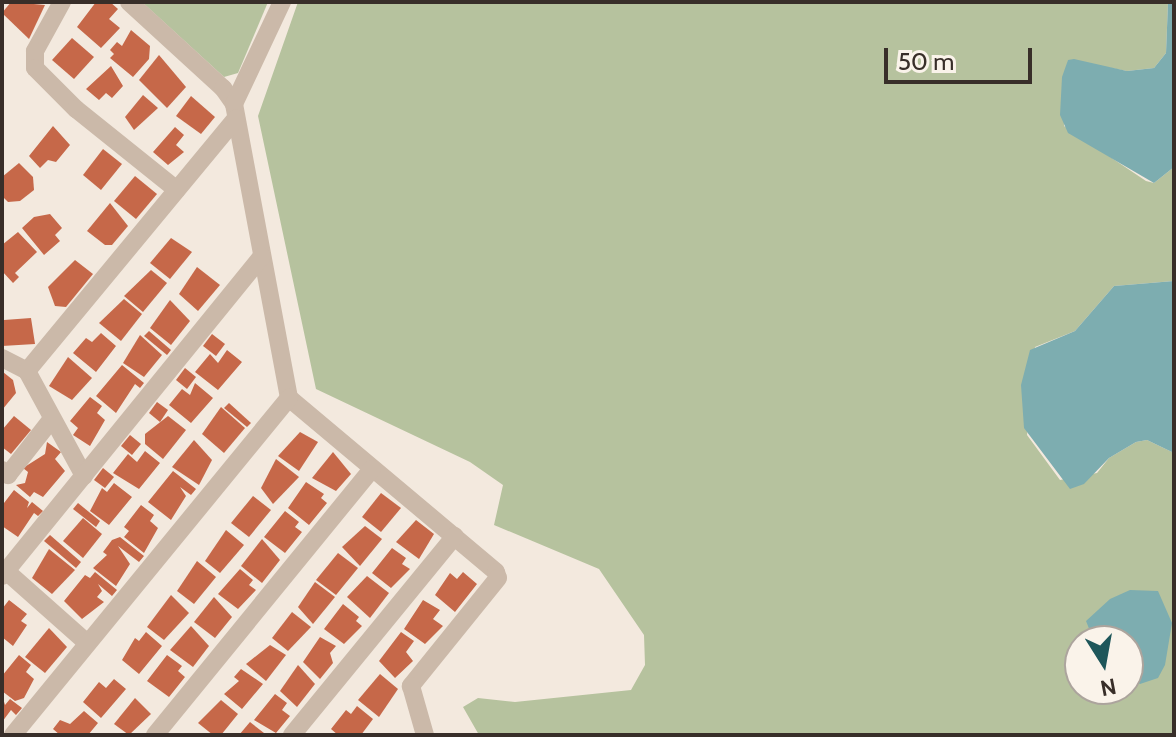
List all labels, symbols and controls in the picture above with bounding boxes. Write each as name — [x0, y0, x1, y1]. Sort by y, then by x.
scale bar — [888, 32, 1036, 82]
text: 50 m — [898, 47, 954, 76]
north arrow — [1064, 625, 1144, 705]
text: N — [1098, 672, 1119, 702]

